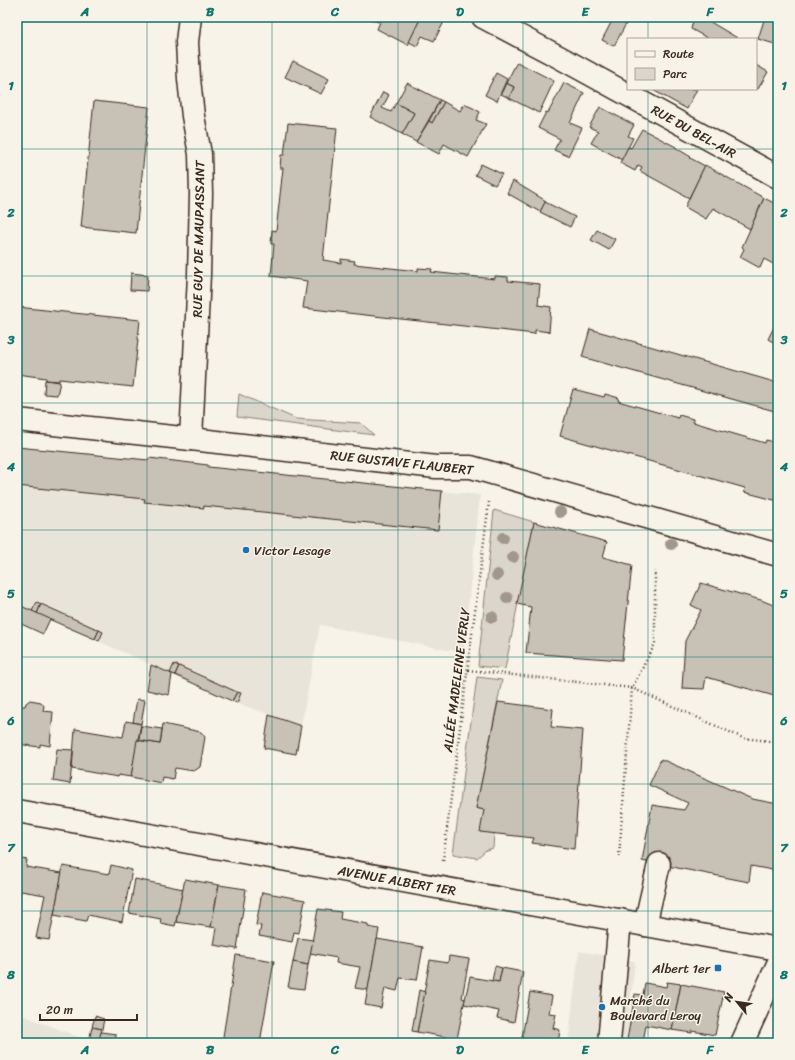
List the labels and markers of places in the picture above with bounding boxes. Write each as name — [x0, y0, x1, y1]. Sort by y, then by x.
place label: Victor Lesage — [254, 539, 331, 562]
marker: Victor Lesage — [241, 545, 251, 555]
place label: Albert 1er — [651, 957, 711, 980]
marker: Albert 1er — [713, 963, 723, 973]
place label: Marché du Boulevard Leroy — [610, 989, 701, 1027]
marker: Marché du Boulevard Leroy — [597, 1002, 607, 1012]

